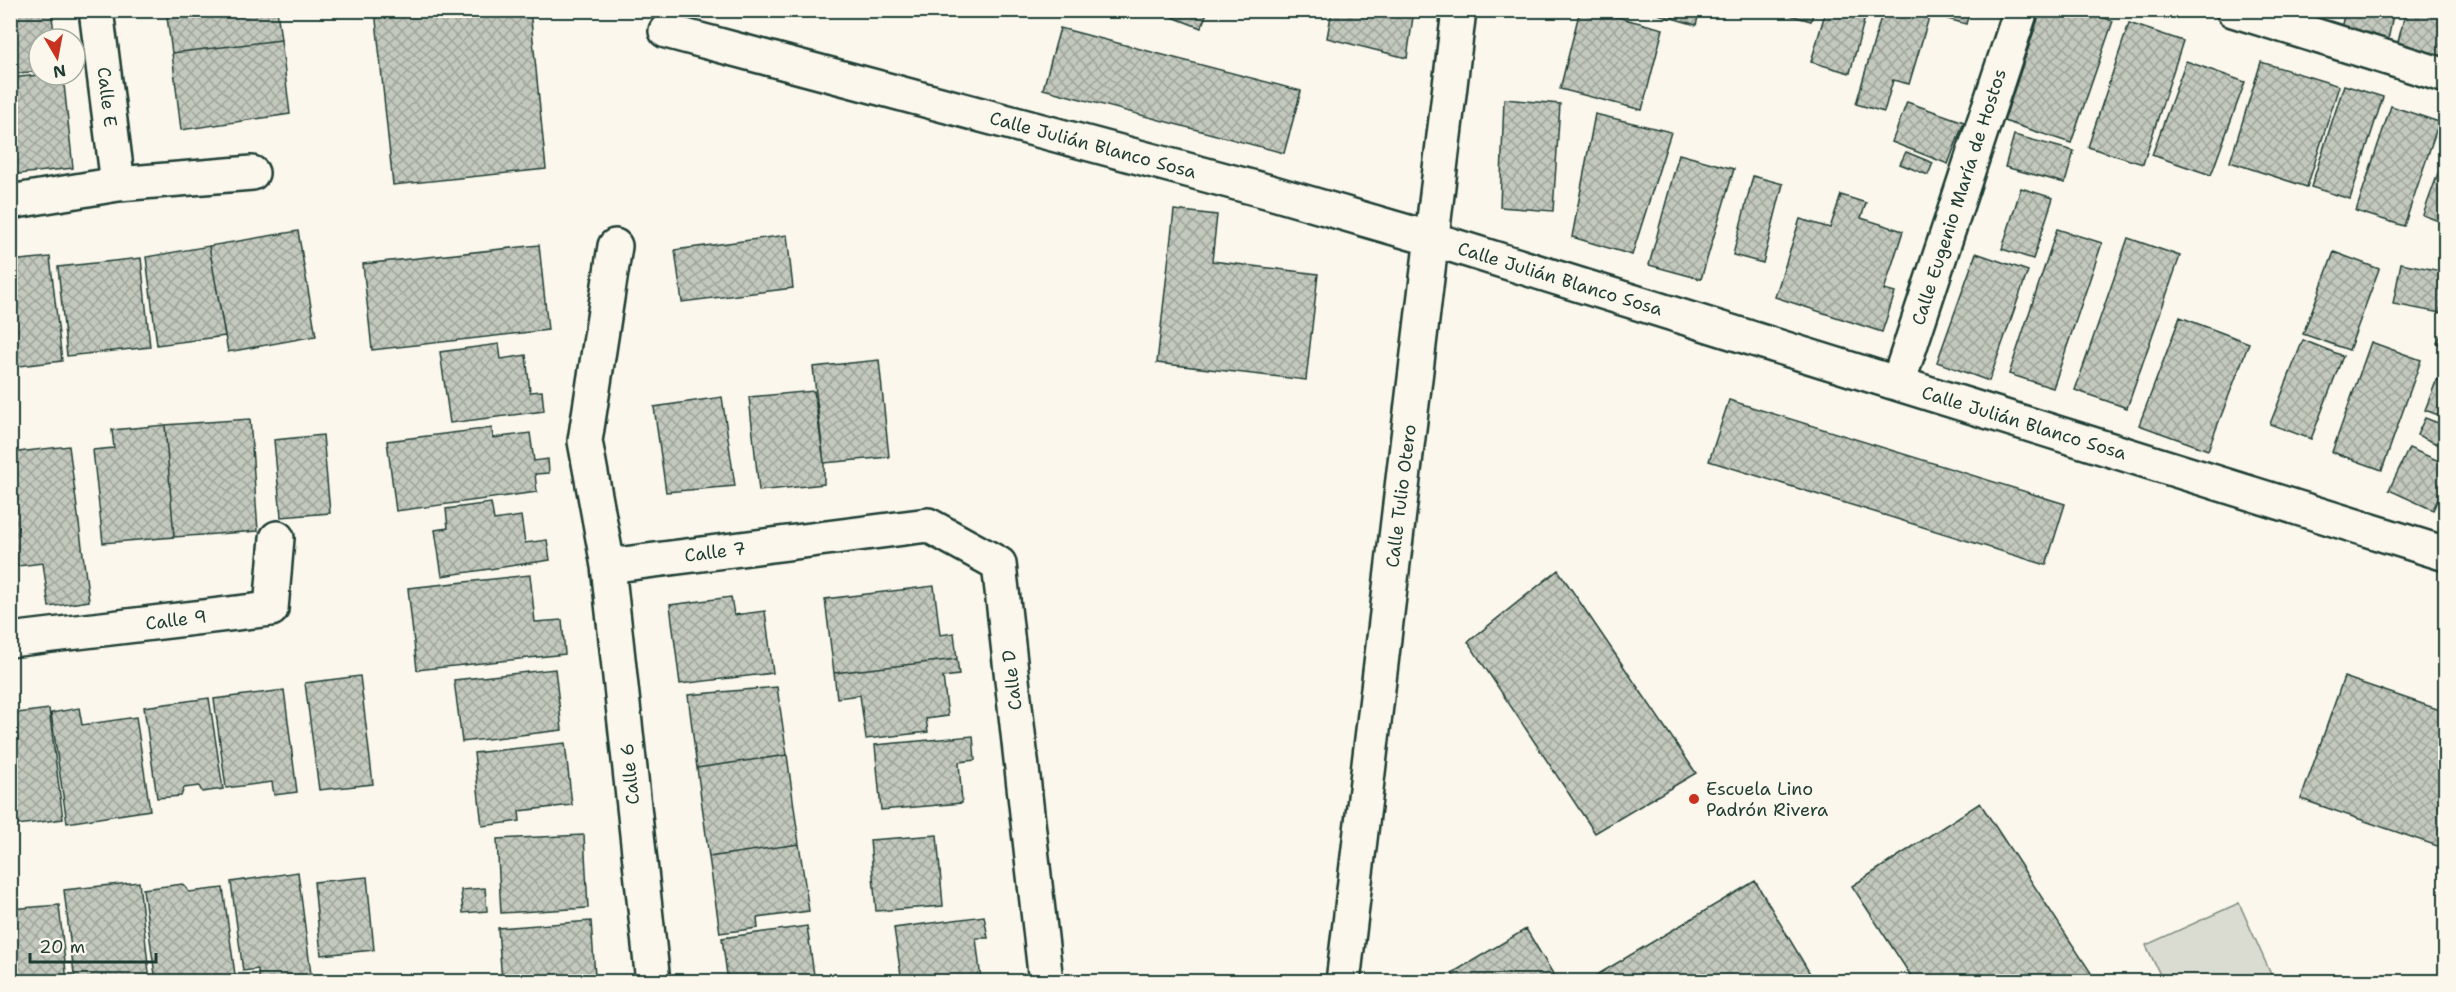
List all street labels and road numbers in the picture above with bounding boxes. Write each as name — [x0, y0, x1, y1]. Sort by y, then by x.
street label: Calle E — [91, 66, 123, 128]
street label: Calle Eugenio María de Hostos — [1906, 66, 2012, 328]
street label: Calle Julián Blanco Sosa — [987, 106, 1199, 184]
street label: Calle Julián Blanco Sosa — [1455, 236, 1665, 322]
street label: Calle Julián Blanco Sosa — [1919, 380, 2129, 466]
street label: Calle Tulio Otero — [1380, 423, 1422, 569]
street label: Calle 7 — [683, 536, 747, 568]
street label: Calle 9 — [144, 604, 208, 636]
street label: Calle D — [996, 648, 1028, 712]
street label: Calle 6 — [615, 742, 645, 806]

